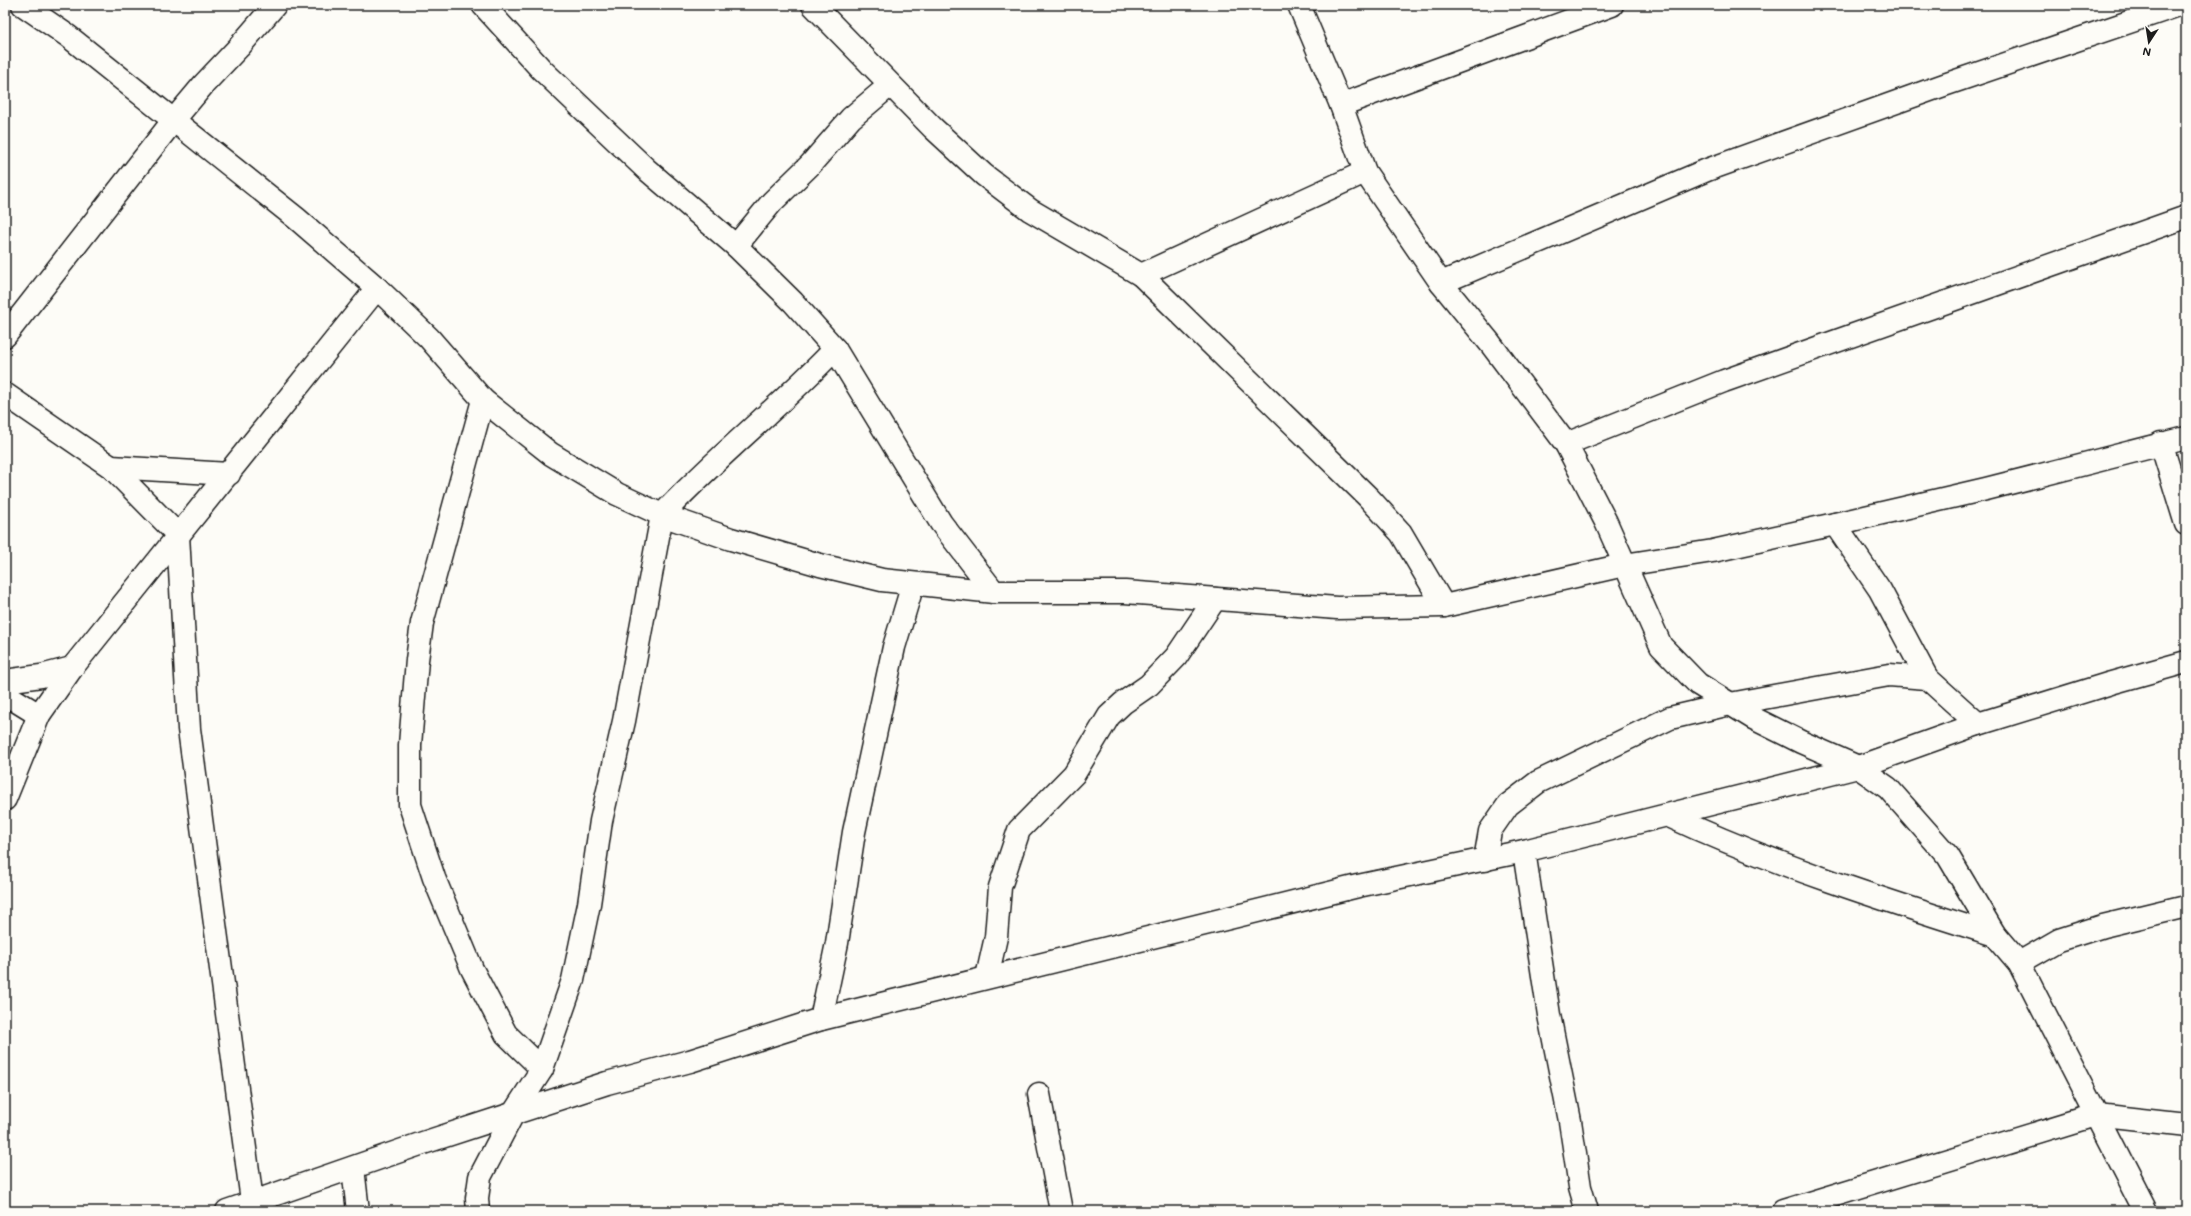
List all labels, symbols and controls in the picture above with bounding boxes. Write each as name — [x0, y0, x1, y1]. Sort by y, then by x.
north arrow — [2129, 22, 2169, 62]
text: N — [2141, 44, 2152, 60]

